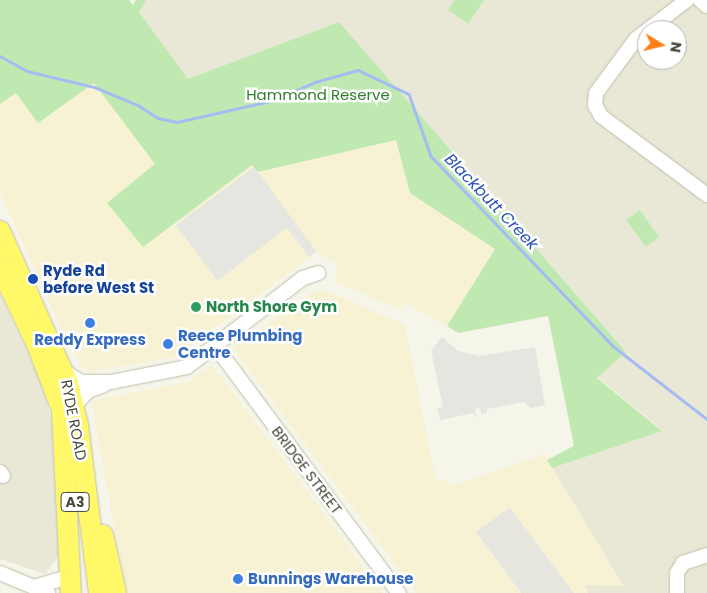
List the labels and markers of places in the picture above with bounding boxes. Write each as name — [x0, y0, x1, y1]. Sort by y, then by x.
place label: Ryde Rd before West St — [43, 261, 154, 296]
marker: Ryde Rd before West St — [27, 273, 39, 285]
place label: North Shore Gym — [206, 298, 337, 316]
marker: North Shore Gym — [190, 301, 202, 313]
marker: Reddy Express — [84, 317, 96, 329]
place label: Reece Plumbing Centre — [178, 326, 302, 361]
place label: Reddy Express — [34, 331, 146, 349]
marker: Reece Plumbing Centre — [162, 338, 174, 350]
place label: Bunnings Warehouse — [248, 570, 413, 588]
marker: Bunnings Warehouse — [232, 573, 244, 585]

